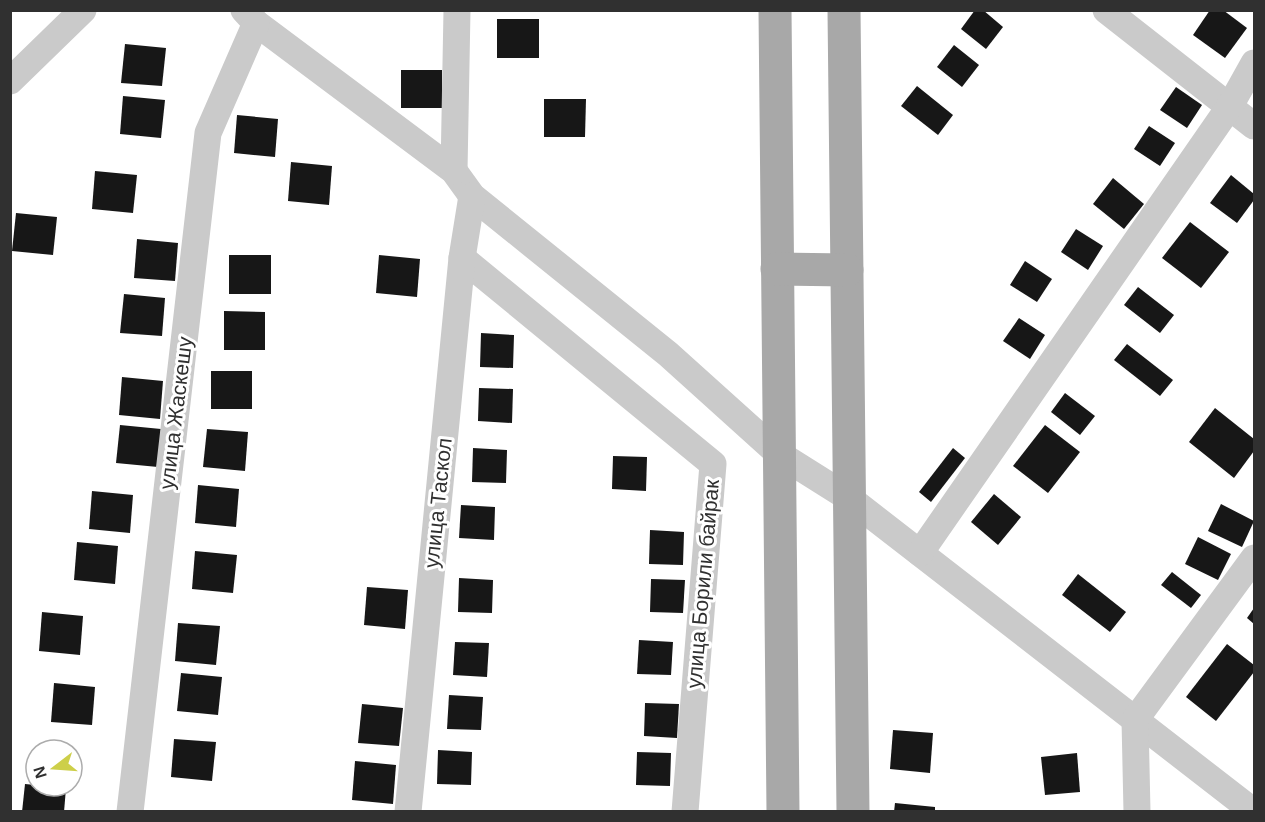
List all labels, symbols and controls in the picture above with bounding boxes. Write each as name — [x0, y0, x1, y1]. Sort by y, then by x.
street label: улица Жаскешу — [155, 335, 196, 491]
street label: улица Таскол — [419, 437, 456, 569]
street label: улица Борили байрак — [682, 478, 723, 689]
north arrow — [24, 738, 84, 798]
text: N — [30, 764, 50, 780]

